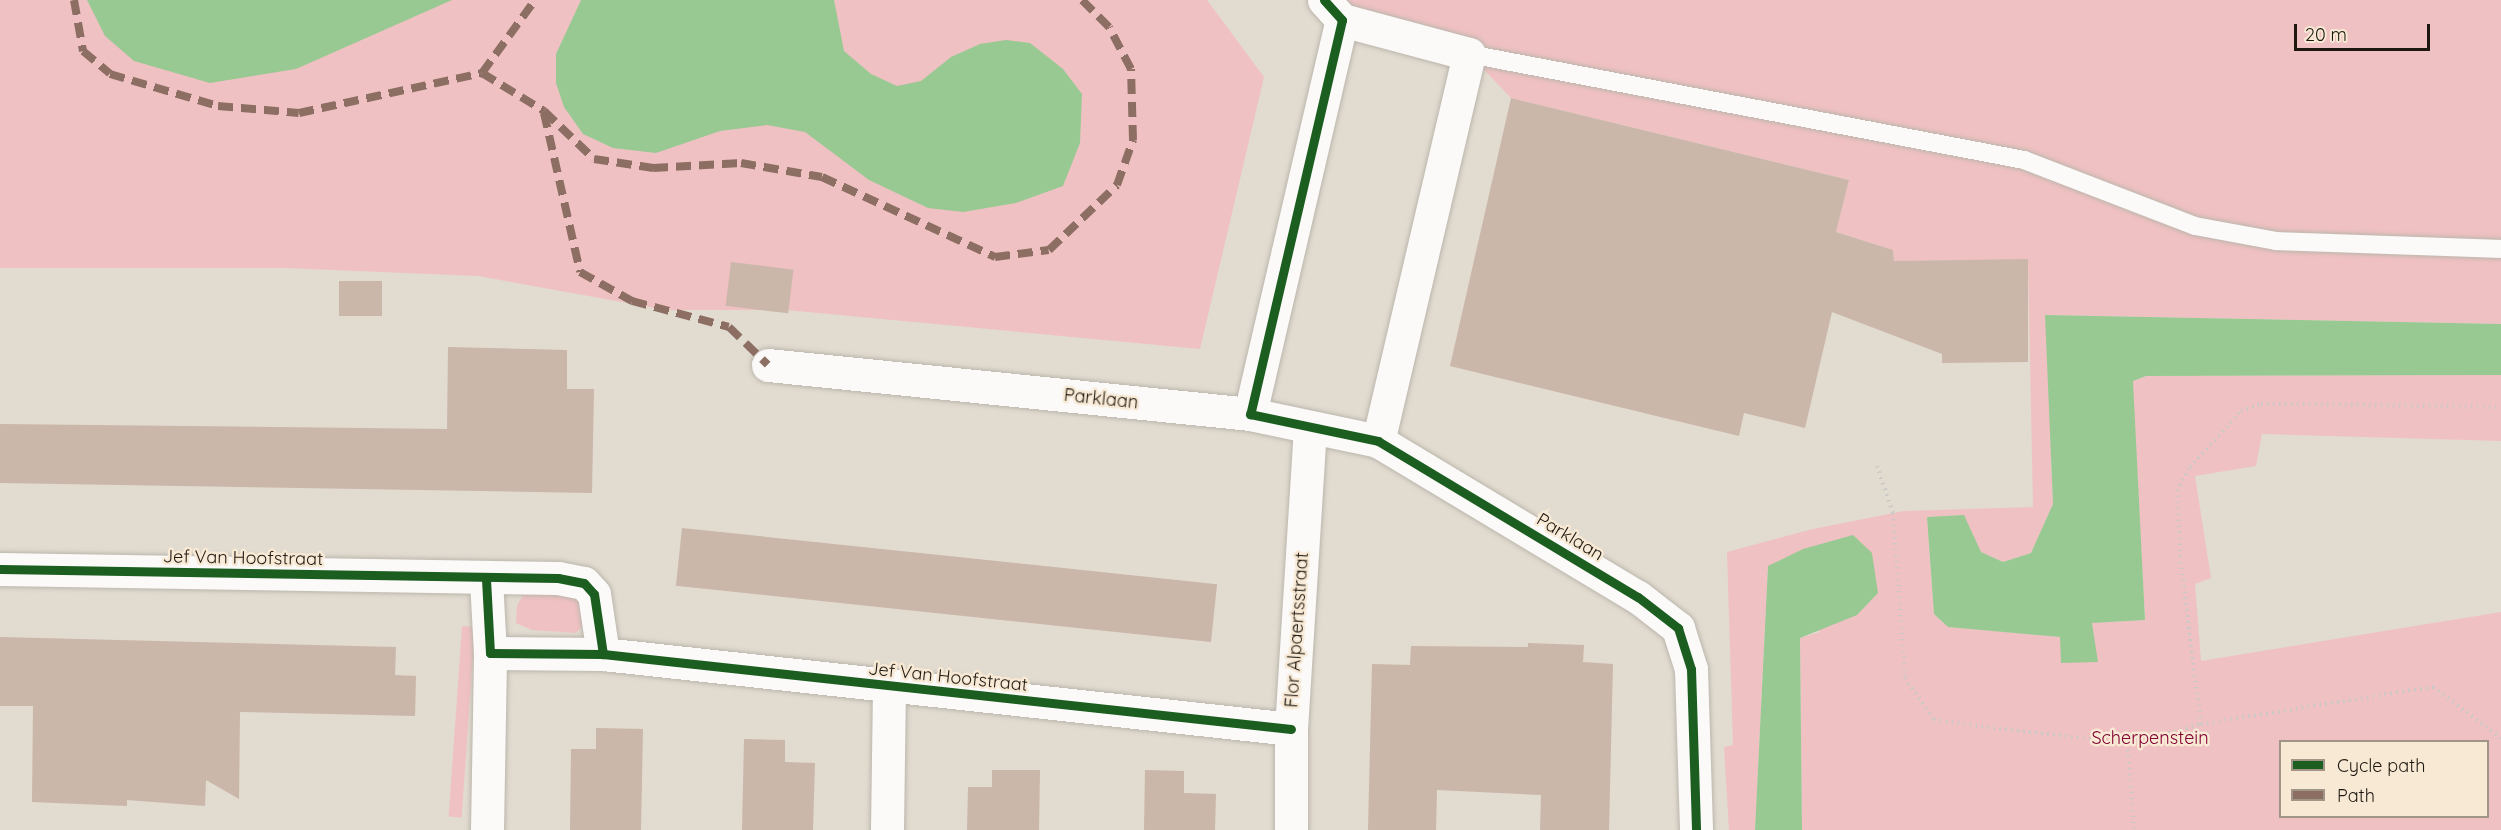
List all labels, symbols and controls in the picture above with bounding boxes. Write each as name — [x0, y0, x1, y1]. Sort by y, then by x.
scale bar — [2297, 12, 2434, 50]
text: 20 m — [2305, 23, 2347, 46]
street label: Parklaan — [1063, 384, 1139, 414]
street label: Parklaan — [1532, 509, 1608, 565]
street label: Jef Van Hoofstraat — [163, 546, 323, 570]
street label: Flor Alpaertsstraat — [1281, 552, 1313, 708]
street label: Jef Van Hoofstraat — [867, 658, 1029, 696]
park label: Scherpenstein — [2091, 727, 2209, 749]
legend — [2279, 740, 2489, 818]
text: Cycle path — [2337, 754, 2425, 777]
text: Path — [2337, 784, 2375, 807]

